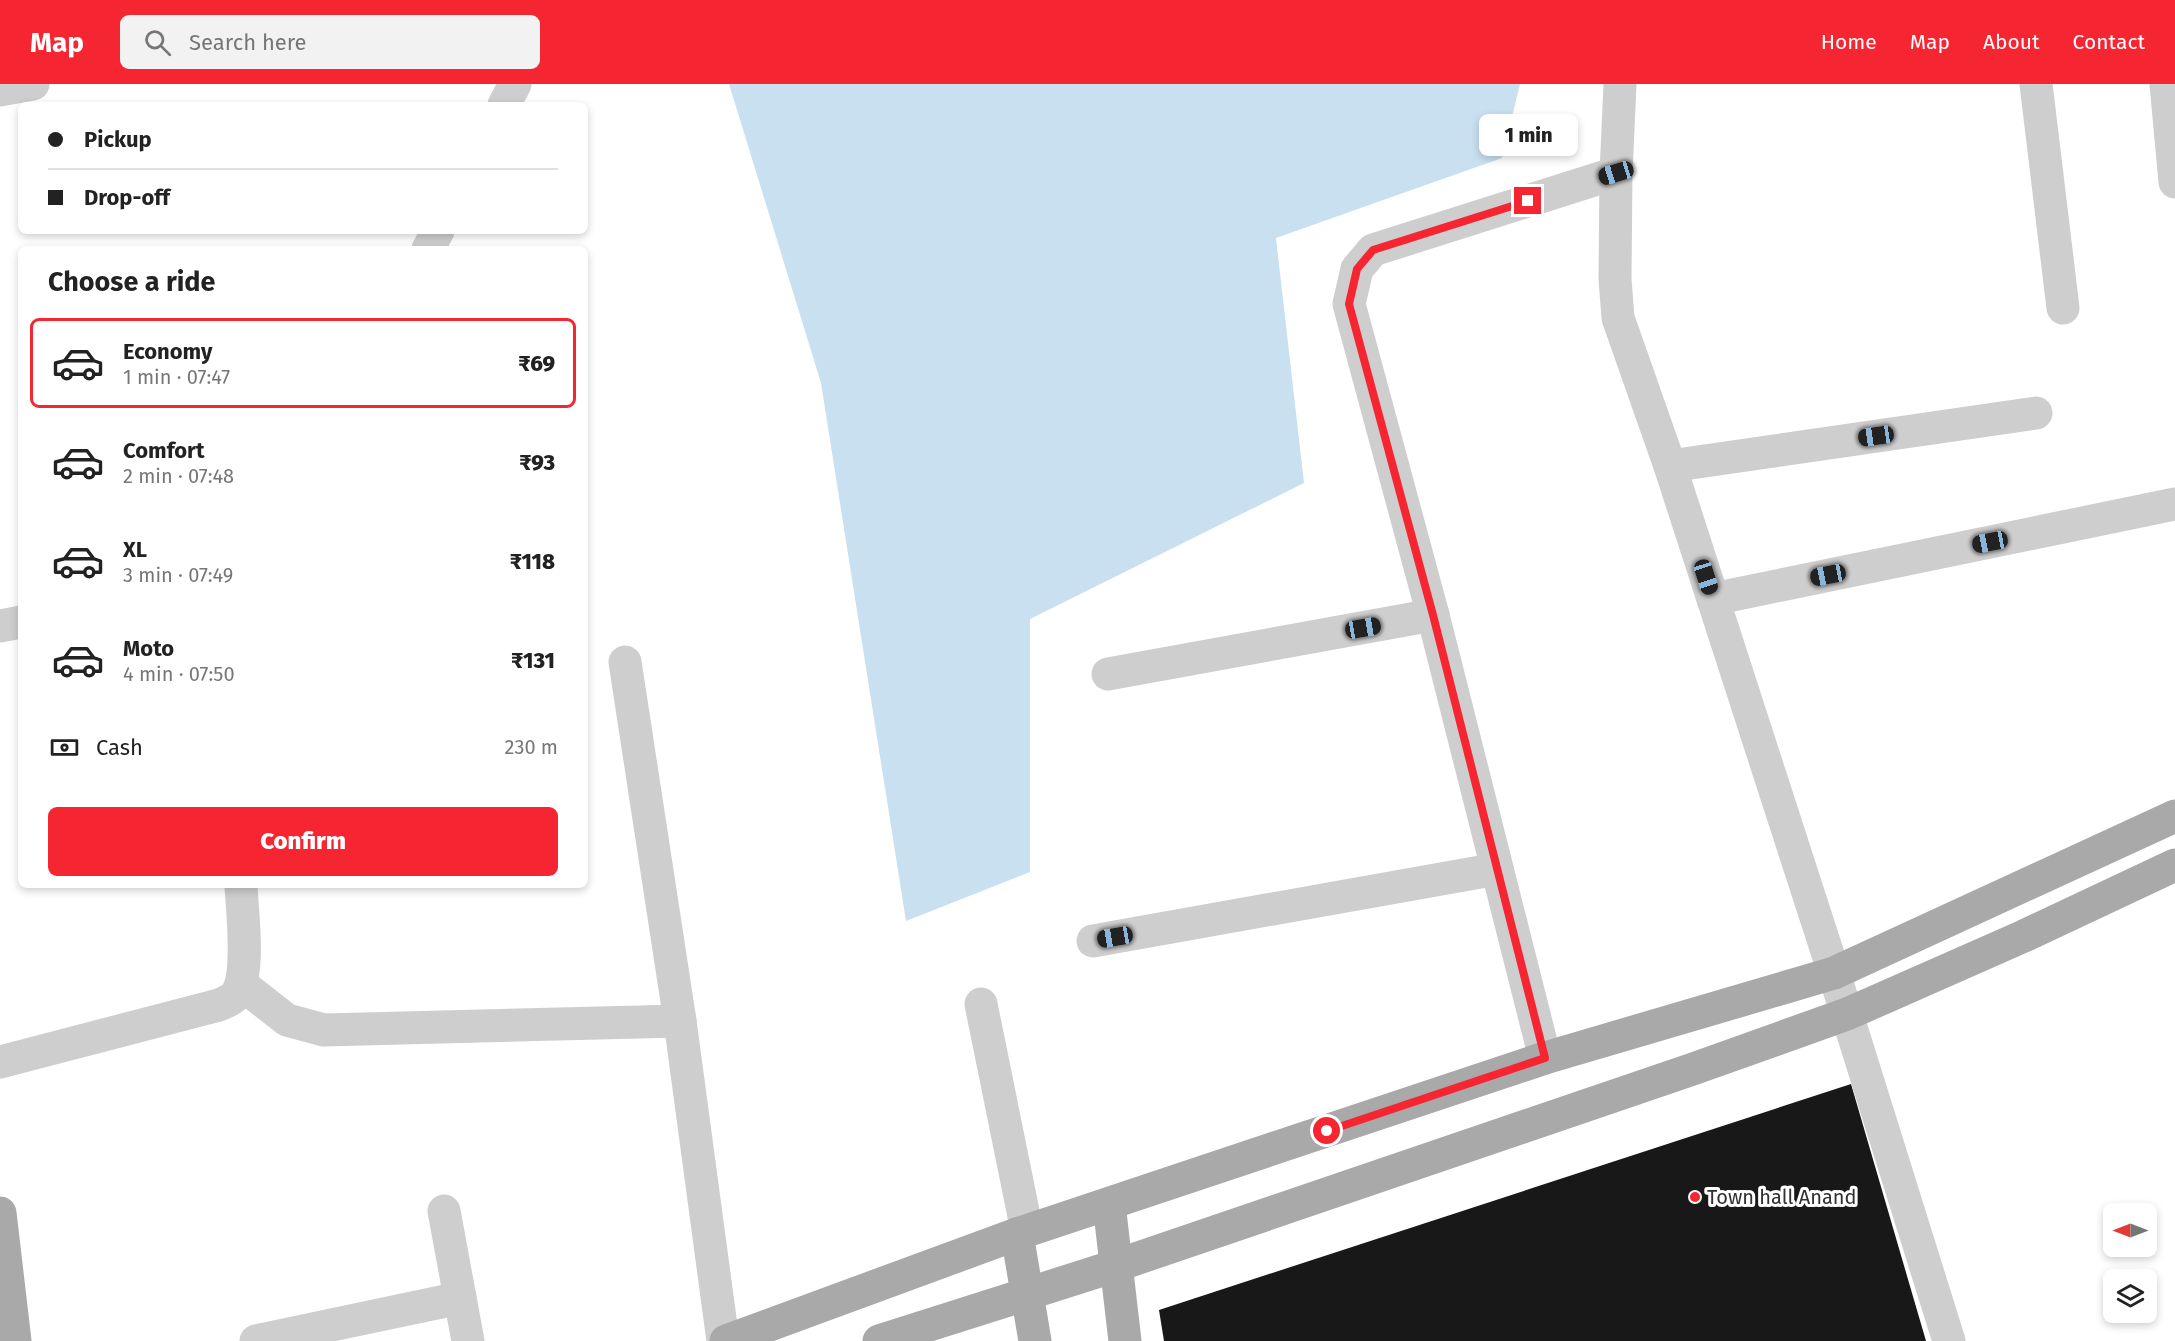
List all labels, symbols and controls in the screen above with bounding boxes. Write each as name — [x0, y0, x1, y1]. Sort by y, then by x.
search box — [120, 15, 540, 69]
text: Map — [30, 26, 84, 59]
icon: search — [141, 26, 174, 59]
text: Search here — [189, 29, 307, 56]
text: Home — [1821, 29, 1877, 55]
text: Map — [1910, 29, 1950, 55]
text: About — [1983, 29, 2040, 55]
text: Contact — [2073, 29, 2145, 55]
callout: 1 min — [1478, 114, 1577, 156]
text: 1 min — [1505, 123, 1552, 147]
text: Pickup — [84, 126, 152, 153]
car — [1596, 159, 1636, 187]
text: Drop-off — [84, 184, 170, 211]
route end — [1514, 187, 1541, 214]
text: Choose a ride — [48, 266, 215, 298]
icon: car — [51, 336, 105, 390]
text: Economy — [123, 338, 212, 365]
text: ₹69 — [518, 350, 555, 377]
text: 1 min · 07:47 — [123, 365, 230, 389]
car — [1857, 425, 1895, 447]
icon: car — [51, 435, 105, 489]
text: Comfort — [123, 437, 204, 464]
text: ₹93 — [519, 449, 555, 476]
text: 2 min · 07:48 — [123, 464, 234, 488]
car — [1971, 530, 2009, 554]
icon: car — [51, 534, 105, 588]
text: XL — [123, 536, 147, 563]
text: ₹118 — [510, 548, 555, 575]
car — [1692, 557, 1720, 597]
text: 3 min · 07:49 — [123, 563, 233, 587]
car — [1809, 563, 1847, 587]
car — [1344, 616, 1382, 640]
icon: car — [51, 633, 105, 687]
text: Moto — [123, 635, 174, 662]
text: ₹131 — [511, 647, 555, 674]
text: 4 min · 07:50 — [123, 662, 235, 686]
icon: cash — [48, 731, 81, 764]
text: Cash — [96, 734, 143, 761]
text: 230 m — [505, 735, 558, 759]
button: Confirm — [48, 807, 558, 876]
car — [1096, 925, 1134, 949]
route start — [1313, 1117, 1340, 1144]
place label: Town hall Anand — [1707, 1185, 1856, 1209]
marker: Town hall Anand — [1688, 1190, 1702, 1204]
north arrow — [2103, 1203, 2157, 1257]
map controls — [2103, 1203, 2157, 1323]
button: layers — [2103, 1269, 2157, 1323]

